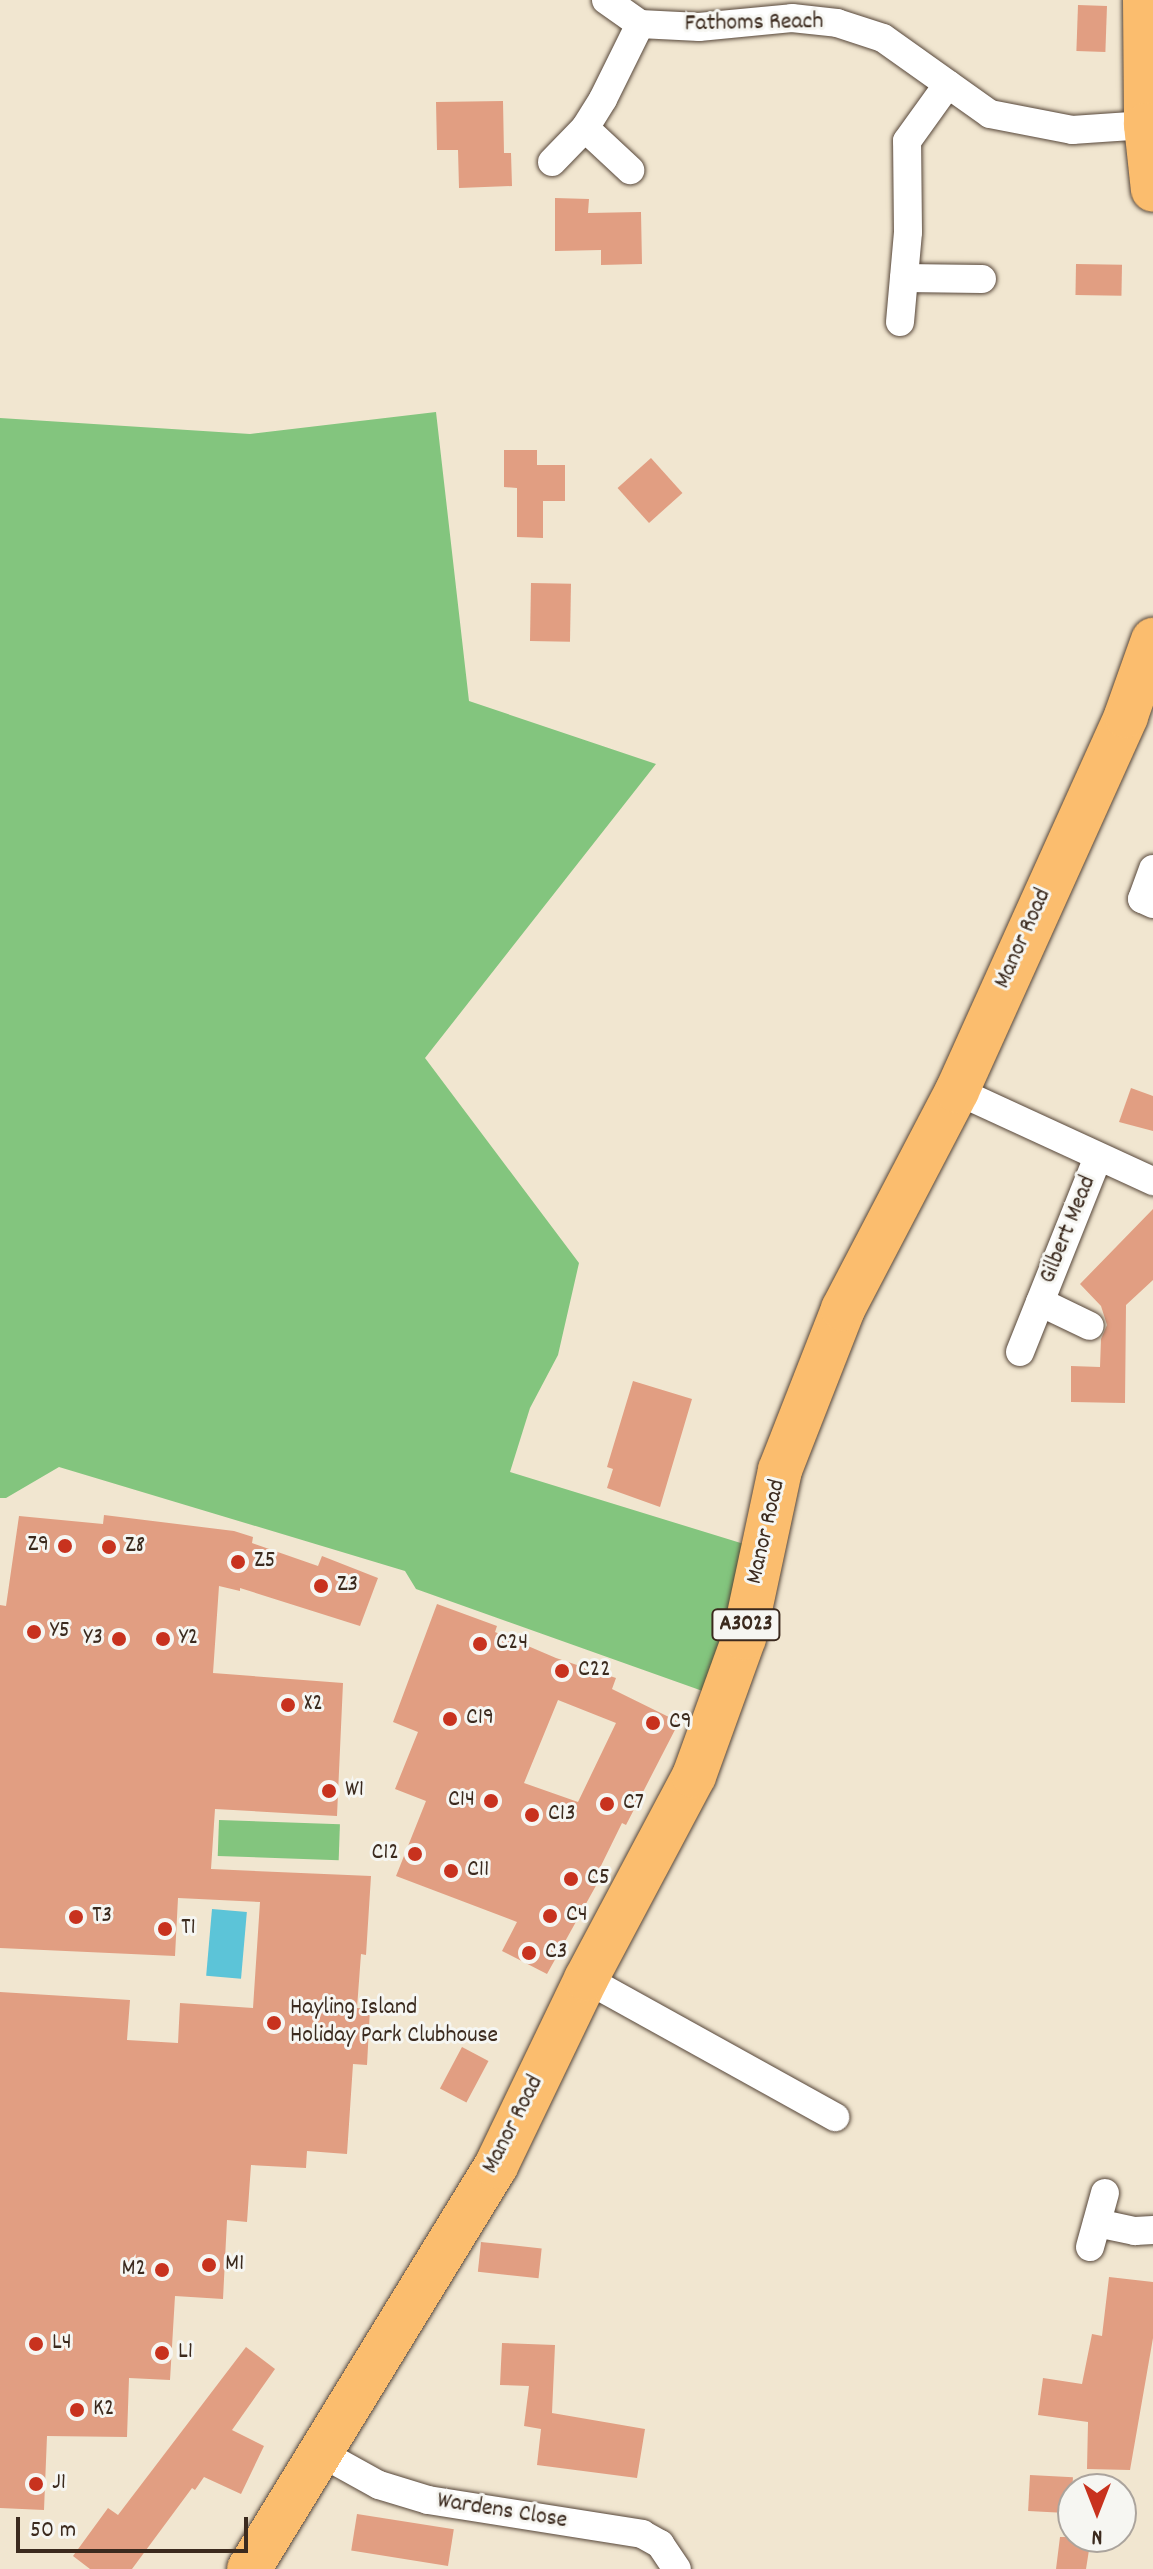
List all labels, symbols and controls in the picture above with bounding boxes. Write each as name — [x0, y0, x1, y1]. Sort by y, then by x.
street label: Fathoms Reach — [684, 8, 824, 40]
street label: Manor Road — [989, 885, 1059, 993]
street label: Gilbert Mead — [1034, 1172, 1104, 1288]
street label: Manor Road — [741, 1477, 793, 1587]
place label: Z9 — [27, 1532, 49, 1560]
place label: Z8 — [125, 1533, 145, 1561]
marker: Z9 — [56, 1537, 74, 1555]
marker: Z8 — [100, 1538, 118, 1556]
place label: Z5 — [254, 1548, 276, 1576]
marker: Z5 — [229, 1553, 247, 1571]
place label: Z3 — [337, 1572, 358, 1600]
marker: Z3 — [312, 1577, 330, 1595]
road number: A3023 — [710, 1607, 782, 1643]
place label: Y5 — [50, 1618, 70, 1646]
marker: Y5 — [25, 1623, 43, 1641]
place label: Y3 — [84, 1625, 103, 1653]
place label: Y2 — [179, 1625, 198, 1653]
marker: Y3 — [110, 1630, 128, 1648]
marker: Y2 — [154, 1630, 172, 1648]
place label: C24 — [496, 1630, 528, 1658]
marker: C24 — [471, 1635, 489, 1653]
place label: C22 — [578, 1657, 611, 1685]
marker: C22 — [553, 1662, 571, 1680]
place label: X2 — [304, 1691, 323, 1719]
marker: X2 — [279, 1696, 297, 1714]
place label: C19 — [466, 1705, 494, 1733]
place label: C9 — [669, 1709, 692, 1737]
marker: C19 — [441, 1710, 459, 1728]
marker: C9 — [644, 1714, 662, 1732]
place label: W1 — [345, 1777, 364, 1805]
marker: W1 — [320, 1782, 338, 1800]
place label: C14 — [448, 1787, 475, 1815]
place label: C7 — [623, 1790, 644, 1818]
marker: C14 — [482, 1792, 500, 1810]
marker: C7 — [598, 1795, 616, 1813]
place label: C13 — [548, 1801, 576, 1829]
marker: C13 — [523, 1806, 541, 1824]
place label: C12 — [371, 1840, 399, 1868]
marker: C12 — [406, 1845, 424, 1863]
place label: C11 — [467, 1857, 489, 1885]
marker: C11 — [442, 1862, 460, 1880]
place label: C5 — [587, 1865, 610, 1893]
marker: C5 — [562, 1870, 580, 1888]
place label: C4 — [566, 1902, 588, 1930]
place label: T3 — [92, 1903, 112, 1931]
marker: C4 — [541, 1907, 559, 1925]
marker: T3 — [67, 1908, 85, 1926]
place label: T1 — [181, 1915, 196, 1943]
marker: T1 — [156, 1920, 174, 1938]
place label: C3 — [545, 1939, 568, 1967]
marker: C3 — [520, 1944, 538, 1962]
place label: Hayling Island Holiday Park Clubhouse — [290, 1995, 498, 2051]
marker: Hayling Island Holiday Park Clubhouse — [265, 2014, 283, 2032]
street label: Manor Road — [477, 2071, 551, 2179]
place label: M1 — [225, 2251, 244, 2279]
place label: M2 — [121, 2256, 146, 2284]
marker: M1 — [200, 2256, 218, 2274]
marker: M2 — [153, 2261, 171, 2279]
place label: L4 — [52, 2330, 72, 2358]
marker: L4 — [27, 2335, 45, 2353]
place label: L1 — [178, 2339, 193, 2367]
marker: L1 — [153, 2344, 171, 2362]
place label: K2 — [93, 2396, 115, 2424]
marker: K2 — [68, 2401, 86, 2419]
place label: J1 — [52, 2470, 66, 2498]
north arrow — [1057, 2473, 1137, 2553]
marker: J1 — [27, 2475, 45, 2493]
street label: Wardens Close — [435, 2488, 569, 2536]
scale bar — [20, 2501, 252, 2551]
text: 50 m — [30, 2514, 76, 2548]
text: N — [1092, 2520, 1102, 2551]

